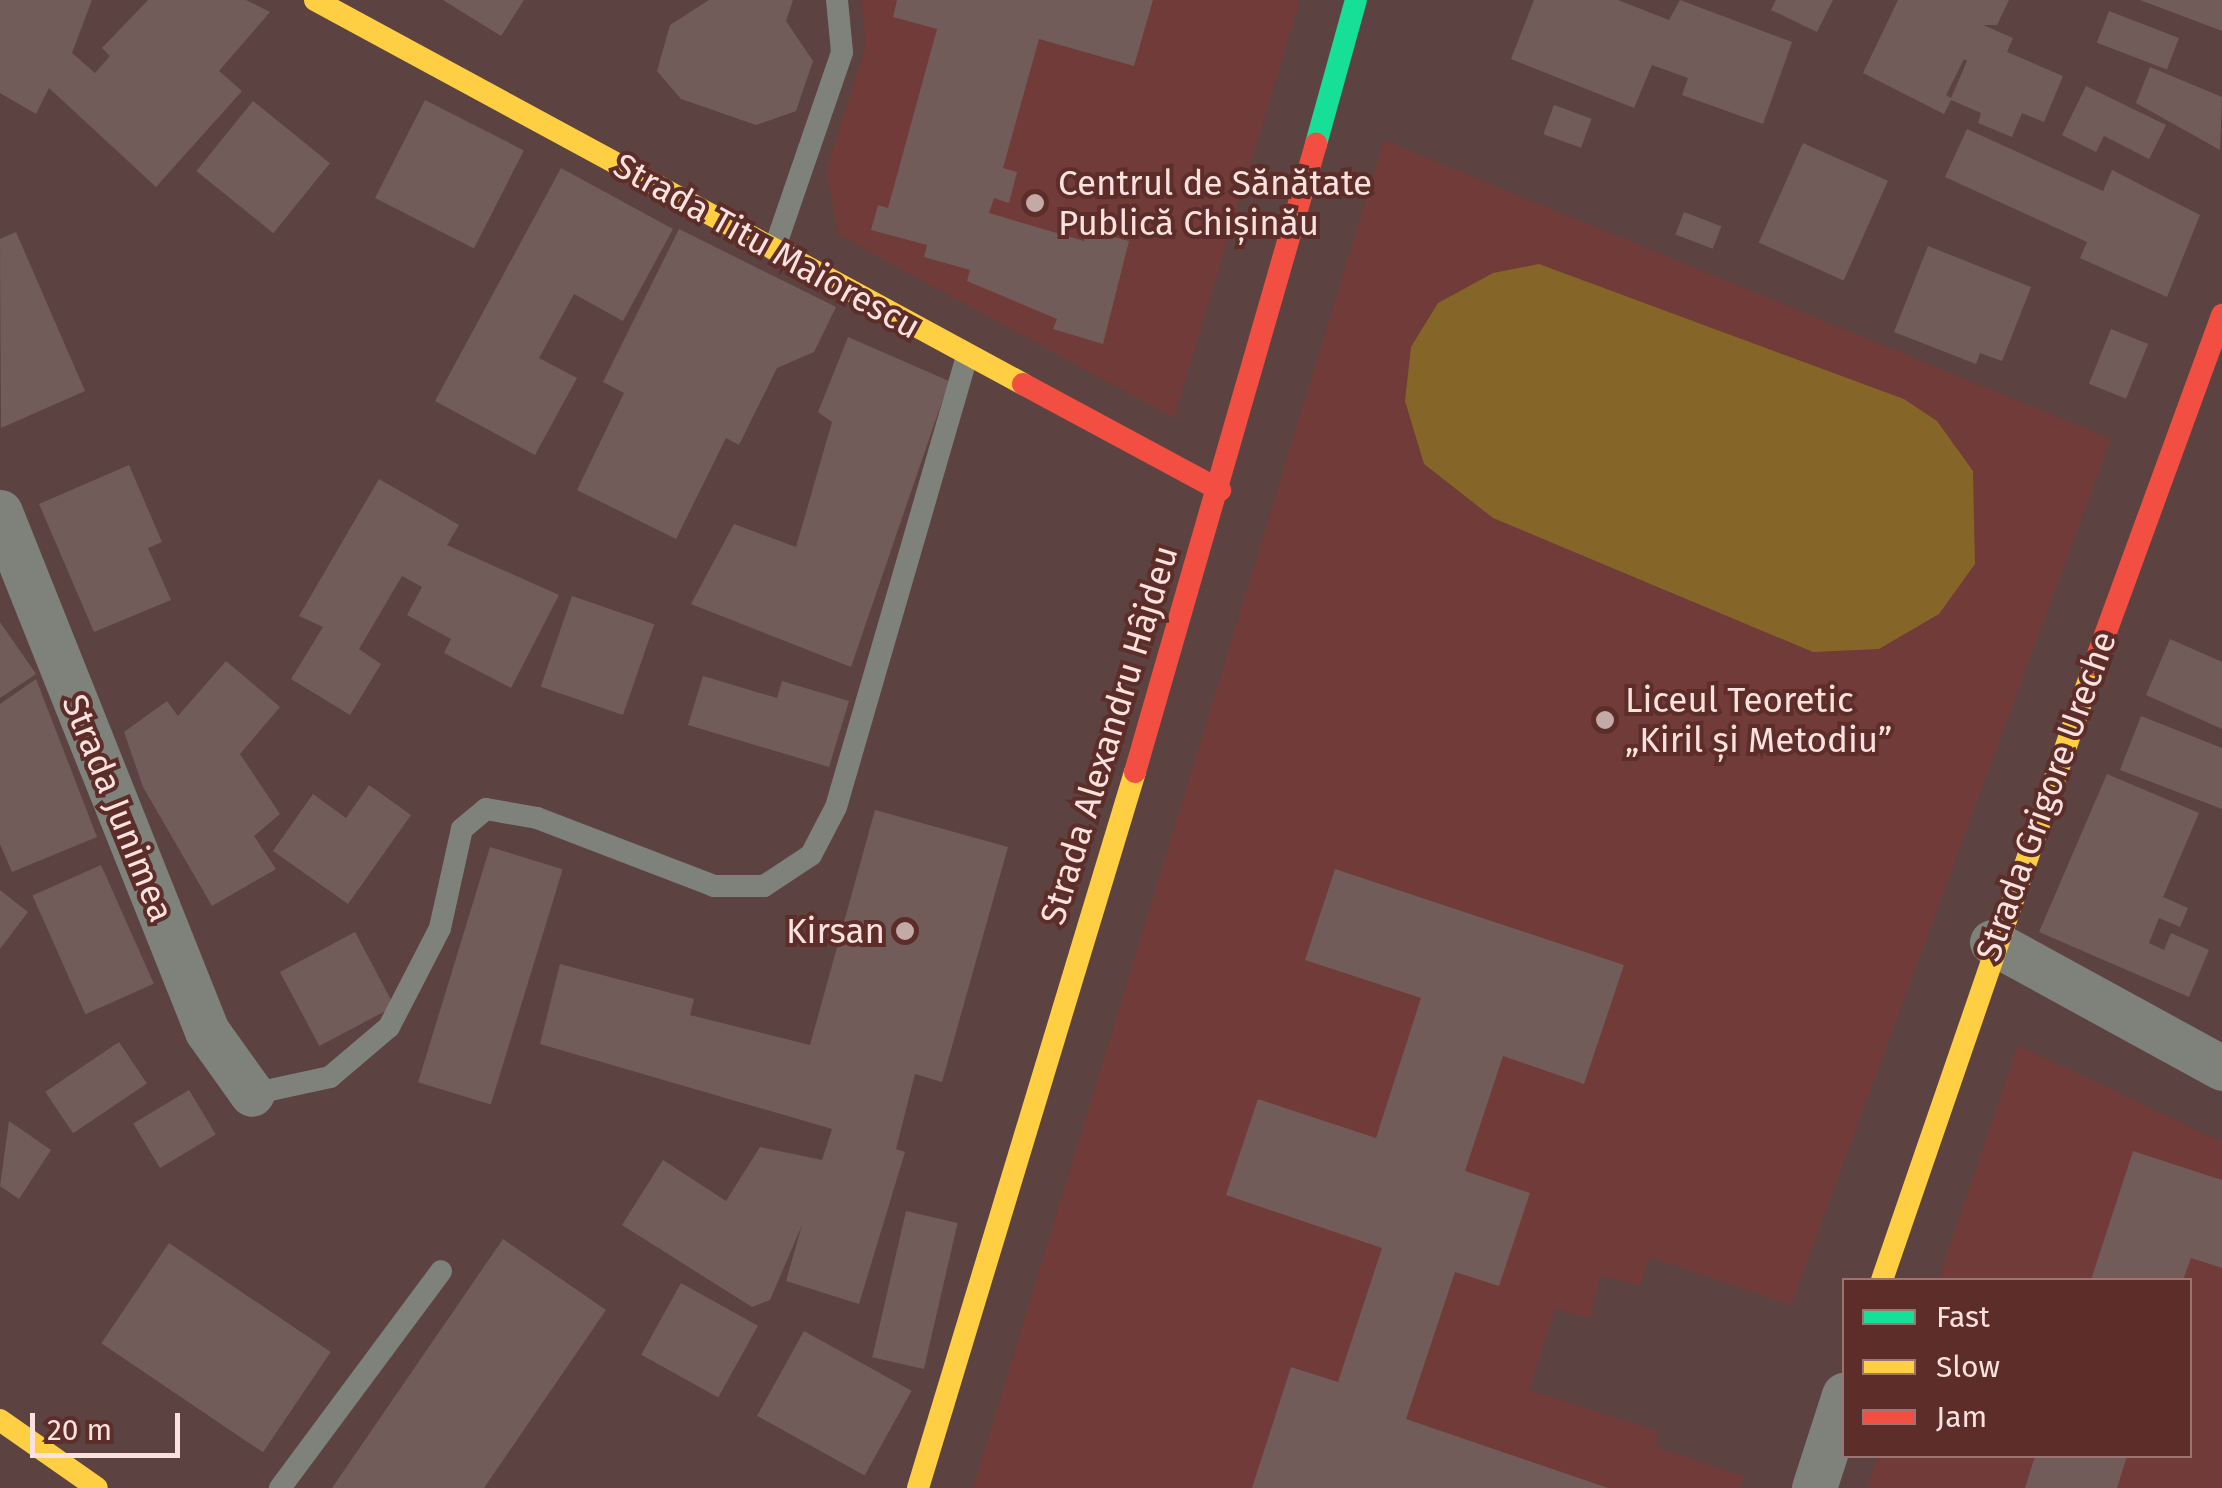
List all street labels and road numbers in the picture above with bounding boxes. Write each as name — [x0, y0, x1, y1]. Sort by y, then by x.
street label: Strada Titu Maiorescu — [607, 144, 927, 348]
street label: Strada Alexandru Hâjdeu — [1031, 541, 1187, 929]
street label: Strada Grigore Ureche — [1967, 625, 2125, 967]
street label: Strada Junimea — [53, 688, 183, 928]

